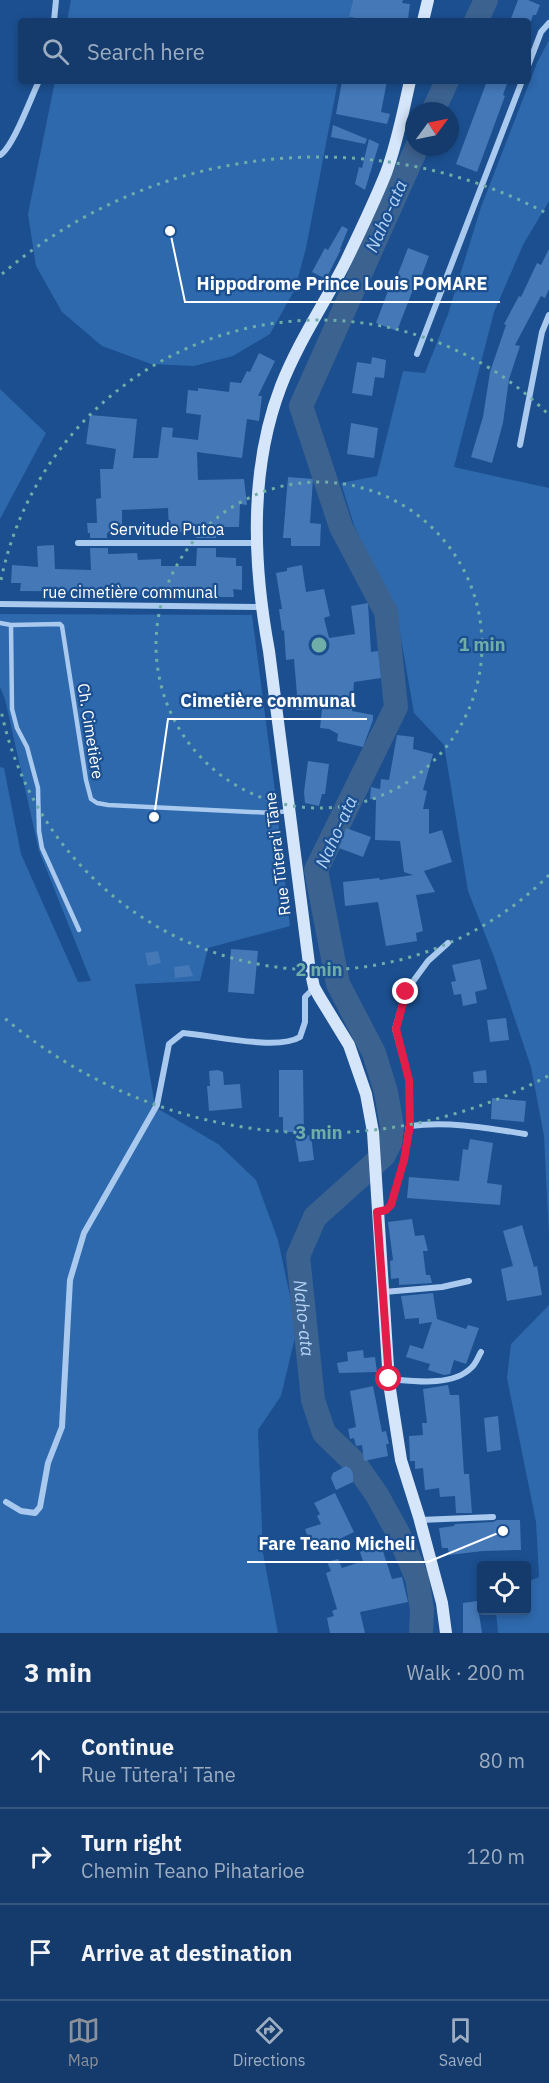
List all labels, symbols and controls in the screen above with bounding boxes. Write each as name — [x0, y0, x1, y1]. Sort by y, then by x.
search box — [18, 18, 531, 84]
icon: search — [39, 35, 72, 68]
text: Search here — [87, 37, 205, 66]
north arrow — [405, 102, 459, 156]
water label: Naho-ata — [360, 176, 412, 256]
callout: Hippodrome Prince Louis POMARE — [185, 266, 500, 302]
text: Hippodrome Prince Louis POMARE — [197, 272, 487, 295]
street label: Servitude Putoa — [110, 519, 225, 539]
street label: rue cimetière communal — [43, 582, 218, 602]
text: 1 min — [458, 633, 506, 656]
centre of rings — [309, 635, 329, 655]
street label: Ch. Cimetière — [74, 682, 108, 781]
callout: Cimetière communal — [168, 683, 367, 719]
text: Cimetière communal — [180, 689, 356, 712]
street label: Rue Tūtera'i Tāne — [260, 791, 294, 917]
water label: Naho-ata — [310, 792, 362, 872]
text: 2 min — [295, 958, 343, 981]
route end — [392, 978, 418, 1004]
text: 3 min — [295, 1121, 343, 1144]
water label: Naho-ata — [289, 1279, 320, 1358]
route start — [375, 1365, 401, 1391]
callout: Fare Teano Micheli — [247, 1526, 428, 1562]
text: Fare Teano Micheli — [258, 1532, 416, 1555]
map controls — [477, 1561, 531, 1615]
button: locate — [477, 1561, 531, 1615]
text: 3 min — [24, 1655, 92, 1689]
text: Walk · 200 m — [407, 1659, 525, 1686]
text: Continue — [81, 1732, 174, 1761]
icon: ahead — [24, 1744, 57, 1777]
text: 80 m — [479, 1747, 525, 1774]
text: Rue Tūtera'i Tāne — [81, 1761, 236, 1788]
text: Turn right — [81, 1828, 182, 1857]
icon: right — [24, 1840, 57, 1873]
text: 120 m — [467, 1843, 525, 1870]
text: Chemin Teano Pihatarioe — [81, 1857, 305, 1884]
icon: arrive — [24, 1936, 57, 1969]
text: Arrive at destination — [81, 1938, 292, 1967]
tab: Map — [67, 2014, 100, 2070]
tab: Directions — [233, 2014, 306, 2070]
tab: Saved — [439, 2014, 482, 2070]

